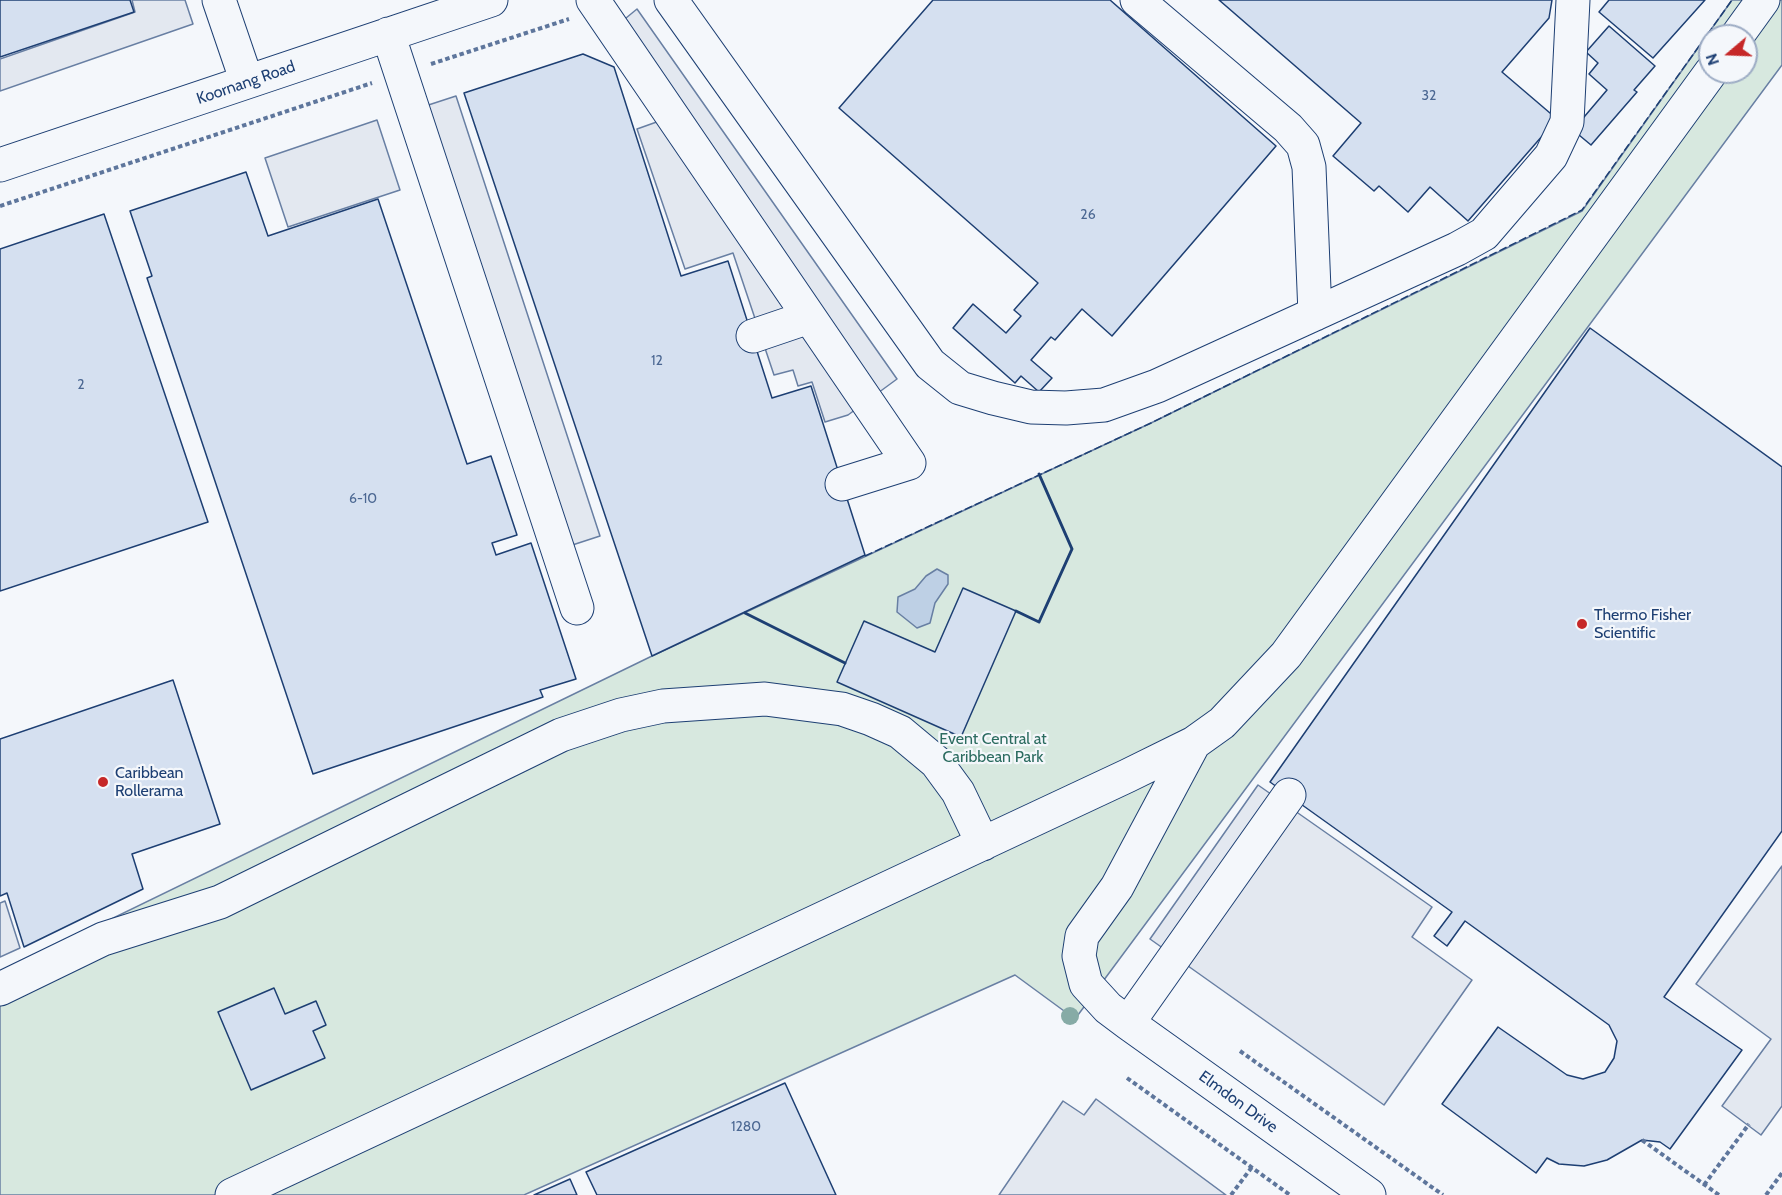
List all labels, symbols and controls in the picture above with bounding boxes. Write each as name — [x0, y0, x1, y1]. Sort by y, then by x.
north arrow — [1698, 24, 1758, 84]
text: N — [1702, 51, 1723, 68]
street label: Koornang Road — [194, 57, 298, 109]
house number: 32 — [1422, 88, 1436, 104]
house number: 26 — [1080, 207, 1096, 223]
house number: 12 — [651, 353, 663, 369]
house number: 2 — [77, 377, 85, 393]
house number: 6-10 — [349, 491, 377, 507]
place label: Thermo Fisher Scientific — [1594, 605, 1691, 643]
marker: Thermo Fisher Scientific — [1575, 617, 1589, 631]
park label: Event Central at Caribbean Park — [939, 729, 1047, 767]
place label: Caribbean Rollerama — [115, 763, 184, 801]
marker: Caribbean Rollerama — [96, 775, 110, 789]
street label: Elmdon Drive — [1195, 1067, 1281, 1137]
house number: 1280 — [731, 1119, 761, 1135]

